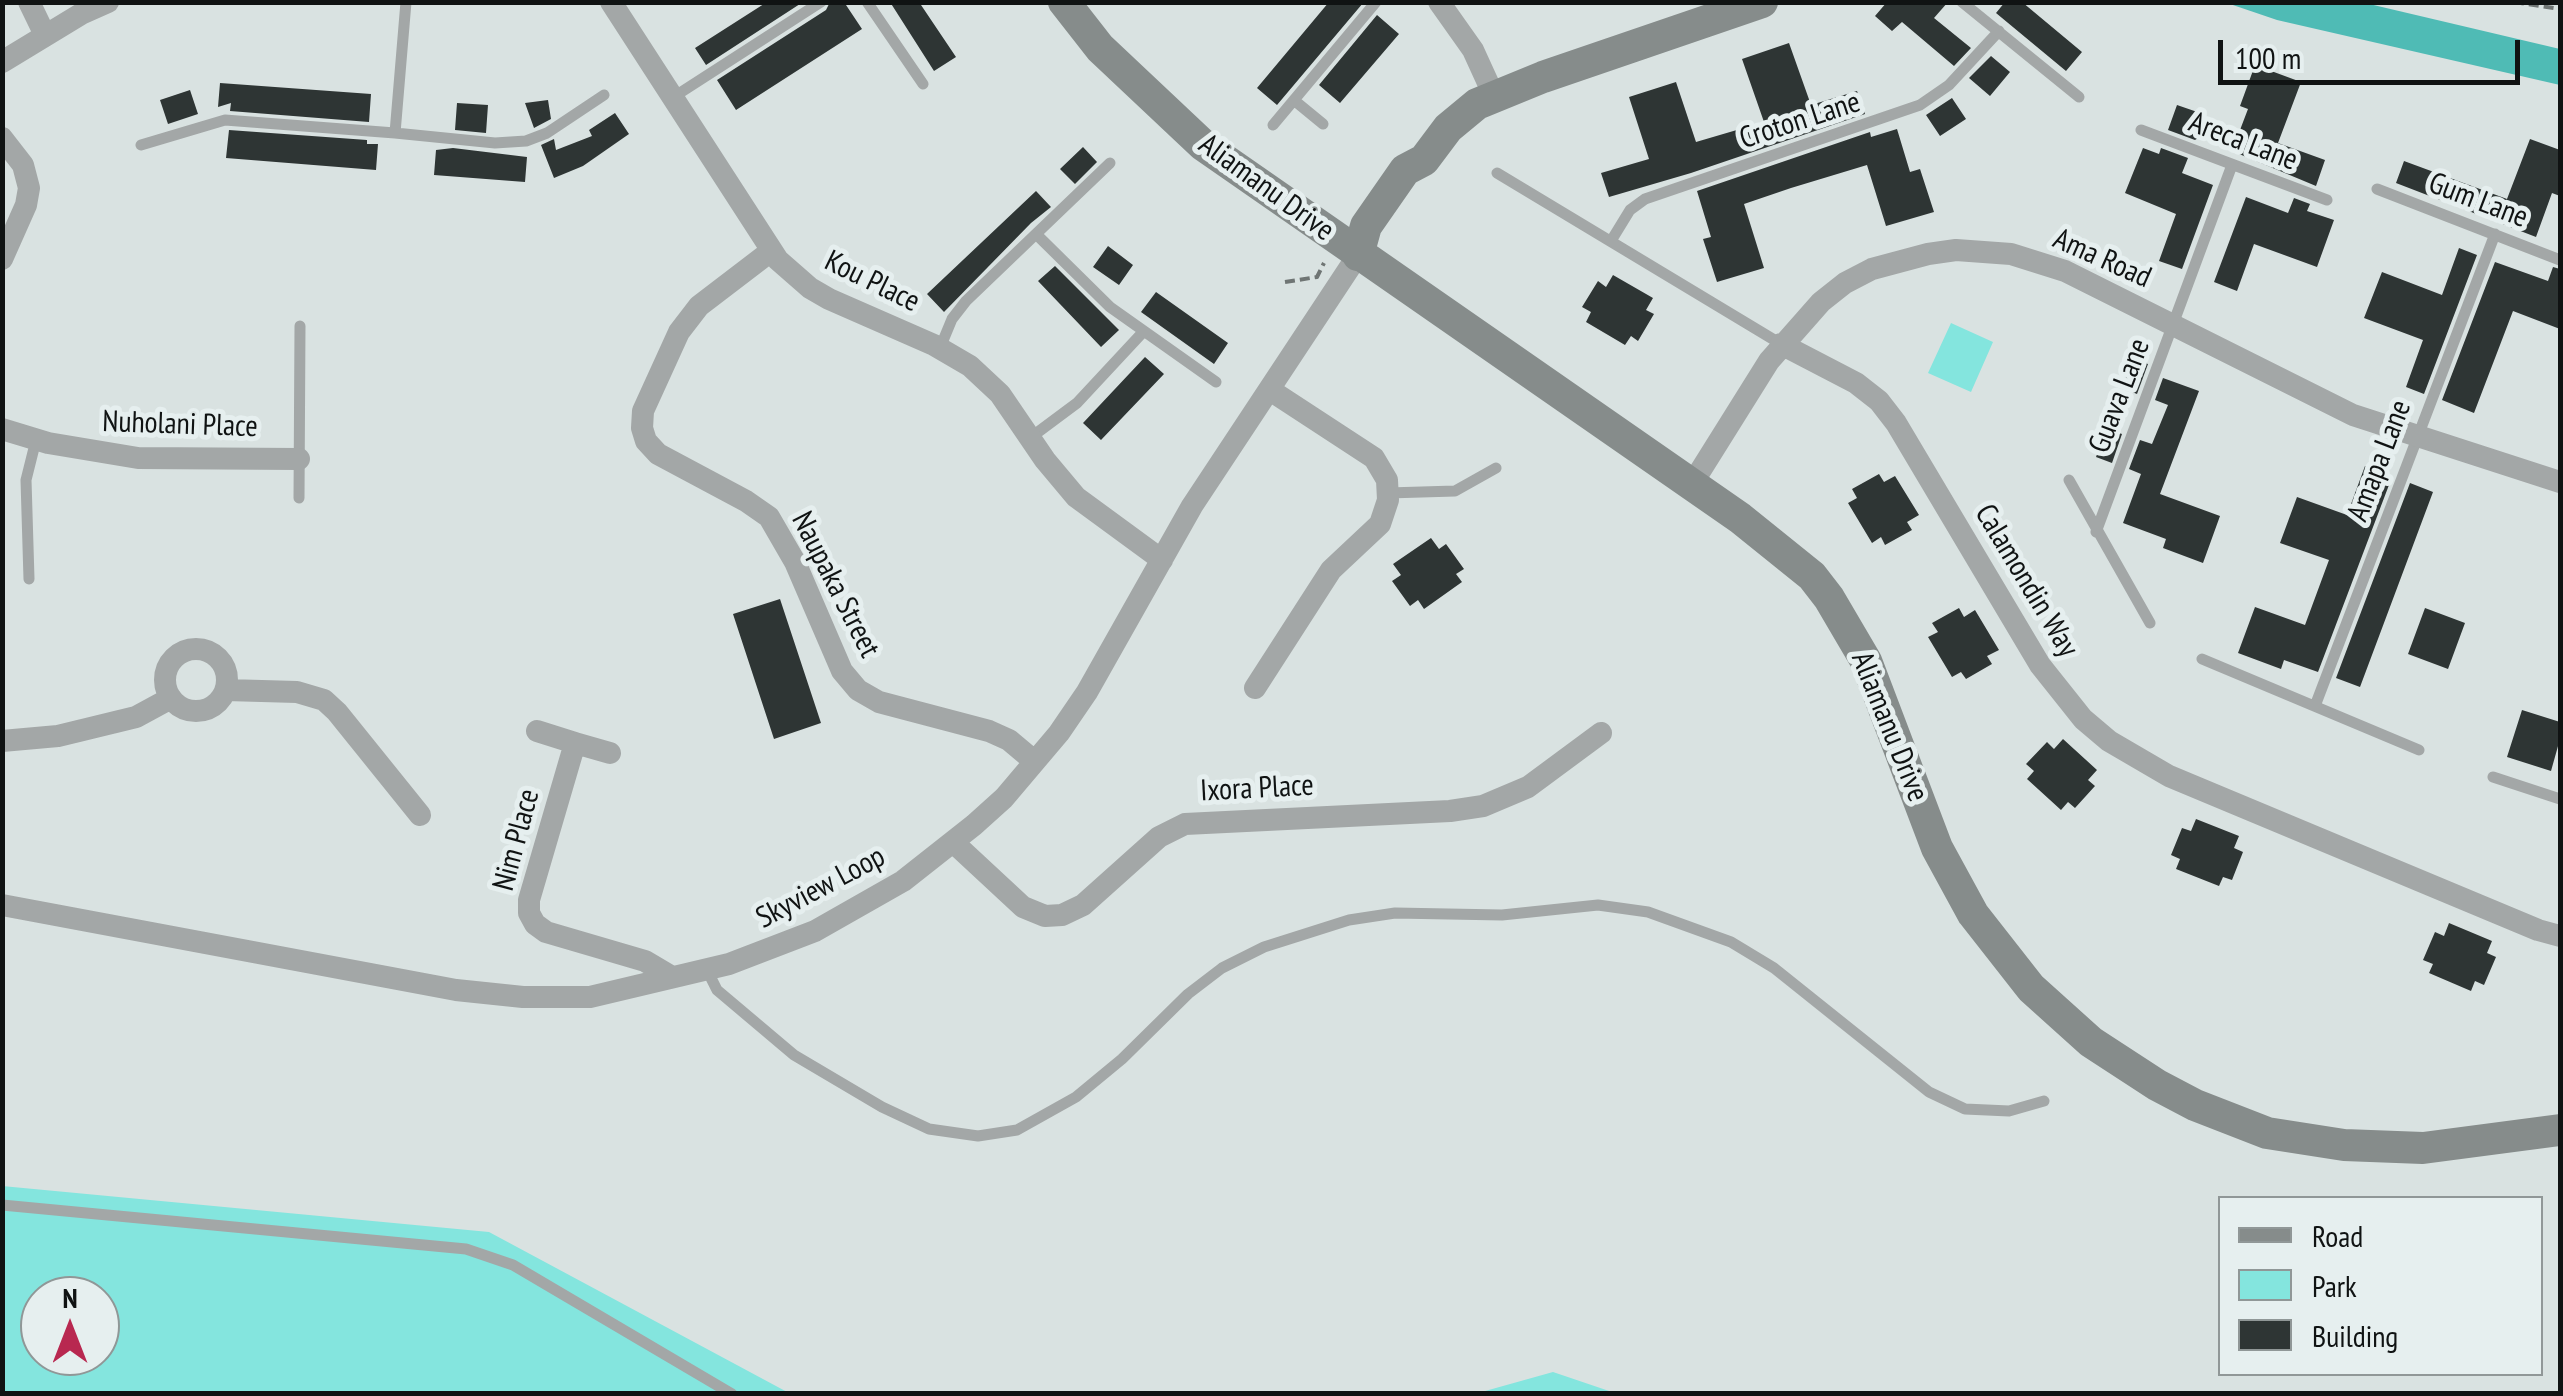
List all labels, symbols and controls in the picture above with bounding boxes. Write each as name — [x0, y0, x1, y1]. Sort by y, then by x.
scale bar — [2223, 20, 2526, 82]
text: 100 m — [2235, 38, 2301, 77]
street label: Croton Lane — [1735, 85, 1865, 157]
street label: Areca Lane — [2184, 105, 2302, 179]
street label: Aliamanu Drive — [1191, 127, 1341, 249]
street label: Gum Lane — [2423, 166, 2533, 236]
street label: Ama Road — [2048, 222, 2156, 296]
street label: Kou Place — [819, 244, 925, 320]
street label: Guava Lane — [2082, 334, 2158, 458]
street label: Amapa Lane — [2340, 395, 2420, 527]
street label: Nuholani Place — [102, 404, 258, 446]
street label: Calamondin Way — [1966, 498, 2086, 664]
street label: Naupaka Street — [783, 506, 887, 664]
street label: Aliamanu Drive — [1843, 647, 1935, 807]
street label: Ixora Place — [1199, 768, 1315, 810]
street label: Nim Place — [486, 785, 548, 895]
street label: Skyview Loop — [750, 839, 892, 937]
legend — [2218, 1196, 2543, 1376]
text: Road — [2312, 1216, 2363, 1255]
text: Park — [2312, 1266, 2357, 1305]
north arrow — [20, 1276, 120, 1376]
text: N — [62, 1279, 78, 1316]
text: Building — [2312, 1316, 2398, 1355]

